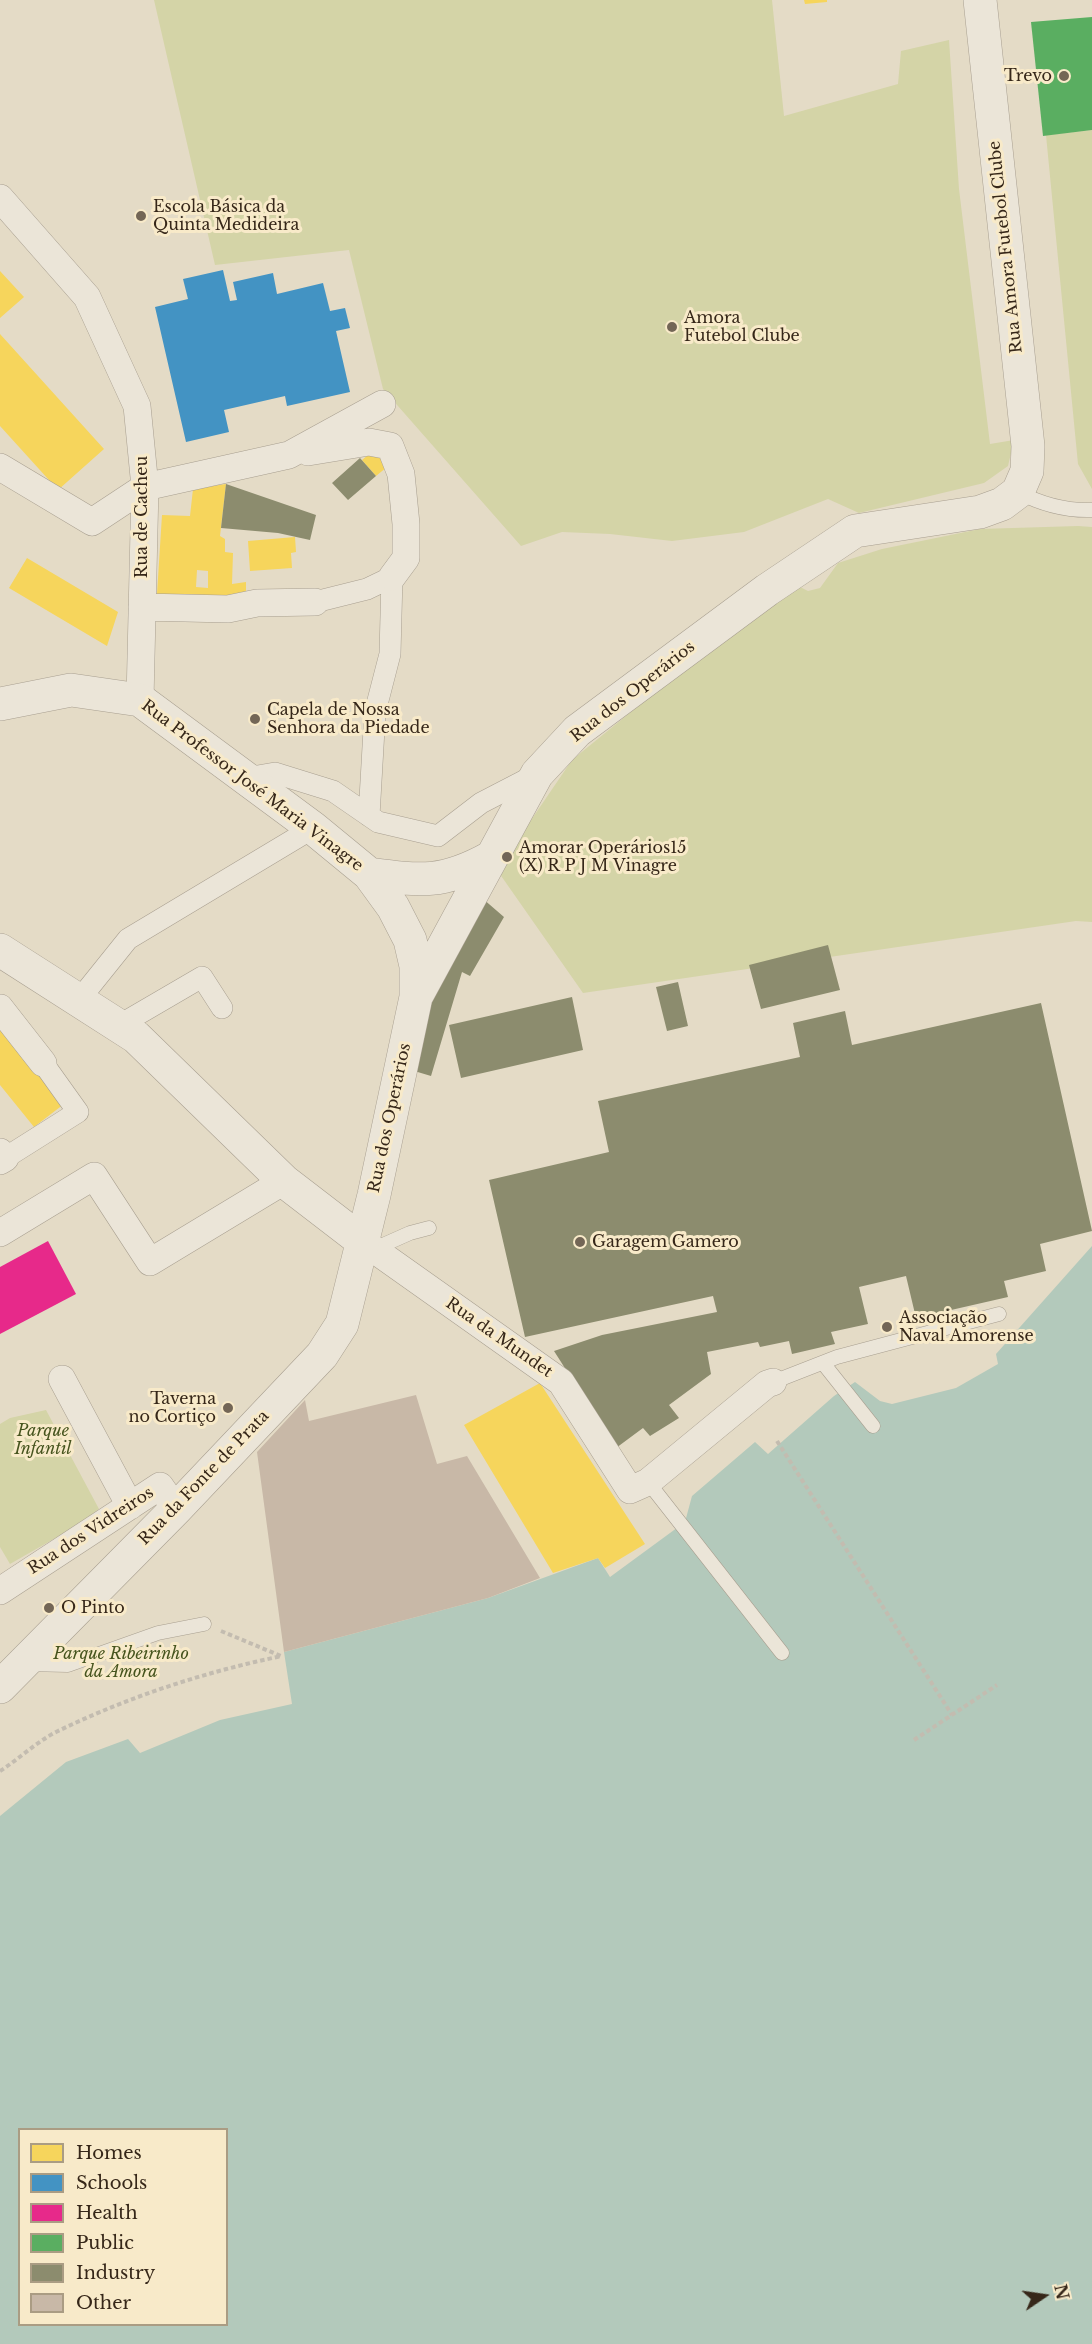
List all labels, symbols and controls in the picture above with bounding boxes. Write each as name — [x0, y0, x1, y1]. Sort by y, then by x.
place label: Trevo — [1004, 66, 1052, 86]
marker: Trevo — [1057, 69, 1071, 83]
street label: Rua Amora Futebol Clube — [985, 140, 1027, 354]
place label: Escola Básica da Quinta Medideira — [153, 197, 299, 235]
marker: Escola Básica da Quinta Medideira — [134, 209, 148, 223]
place label: Amora Futebol Clube — [684, 308, 800, 346]
marker: Amora Futebol Clube — [665, 320, 679, 334]
street label: Rua de Cacheu — [132, 456, 152, 578]
street label: Rua dos Operários — [567, 638, 699, 746]
street label: Rua Professor José Maria Vinagre — [137, 696, 367, 876]
place label: Capela de Nossa Senhora da Piedade — [267, 700, 430, 738]
marker: Capela de Nossa Senhora da Piedade — [248, 712, 262, 726]
place label: Amorar Operários15 (X) R P J M Vinagre — [519, 838, 686, 876]
marker: Amorar Operários15 (X) R P J M Vinagre — [500, 850, 514, 864]
street label: Rua dos Operários — [365, 1041, 415, 1195]
place label: Garagem Gamero — [592, 1232, 739, 1252]
marker: Garagem Gamero — [573, 1235, 587, 1249]
street label: Rua da Mundet — [442, 1294, 556, 1382]
place label: Associação Naval Amorense — [899, 1308, 1034, 1346]
marker: Associação Naval Amorense — [880, 1320, 894, 1334]
place label: Taverna no Cortiço — [128, 1389, 216, 1427]
marker: Taverna no Cortiço — [221, 1401, 235, 1415]
street label: Rua da Fonte de Prata — [135, 1407, 273, 1549]
park label: Parque Infantil — [14, 1421, 72, 1459]
street label: Rua dos Vidreiros — [25, 1483, 157, 1579]
place label: O Pinto — [61, 1598, 125, 1618]
marker: O Pinto — [42, 1601, 56, 1615]
park label: Parque Ribeirinho da Amora — [53, 1644, 189, 1682]
legend — [18, 2128, 228, 2326]
text: Homes — [76, 2142, 142, 2164]
text: Schools — [76, 2172, 147, 2194]
text: Health — [76, 2202, 138, 2224]
text: Public — [76, 2232, 134, 2254]
text: Industry — [76, 2262, 155, 2284]
north arrow — [1014, 2266, 1074, 2326]
text: N — [1050, 2282, 1073, 2302]
text: Other — [76, 2292, 131, 2314]

